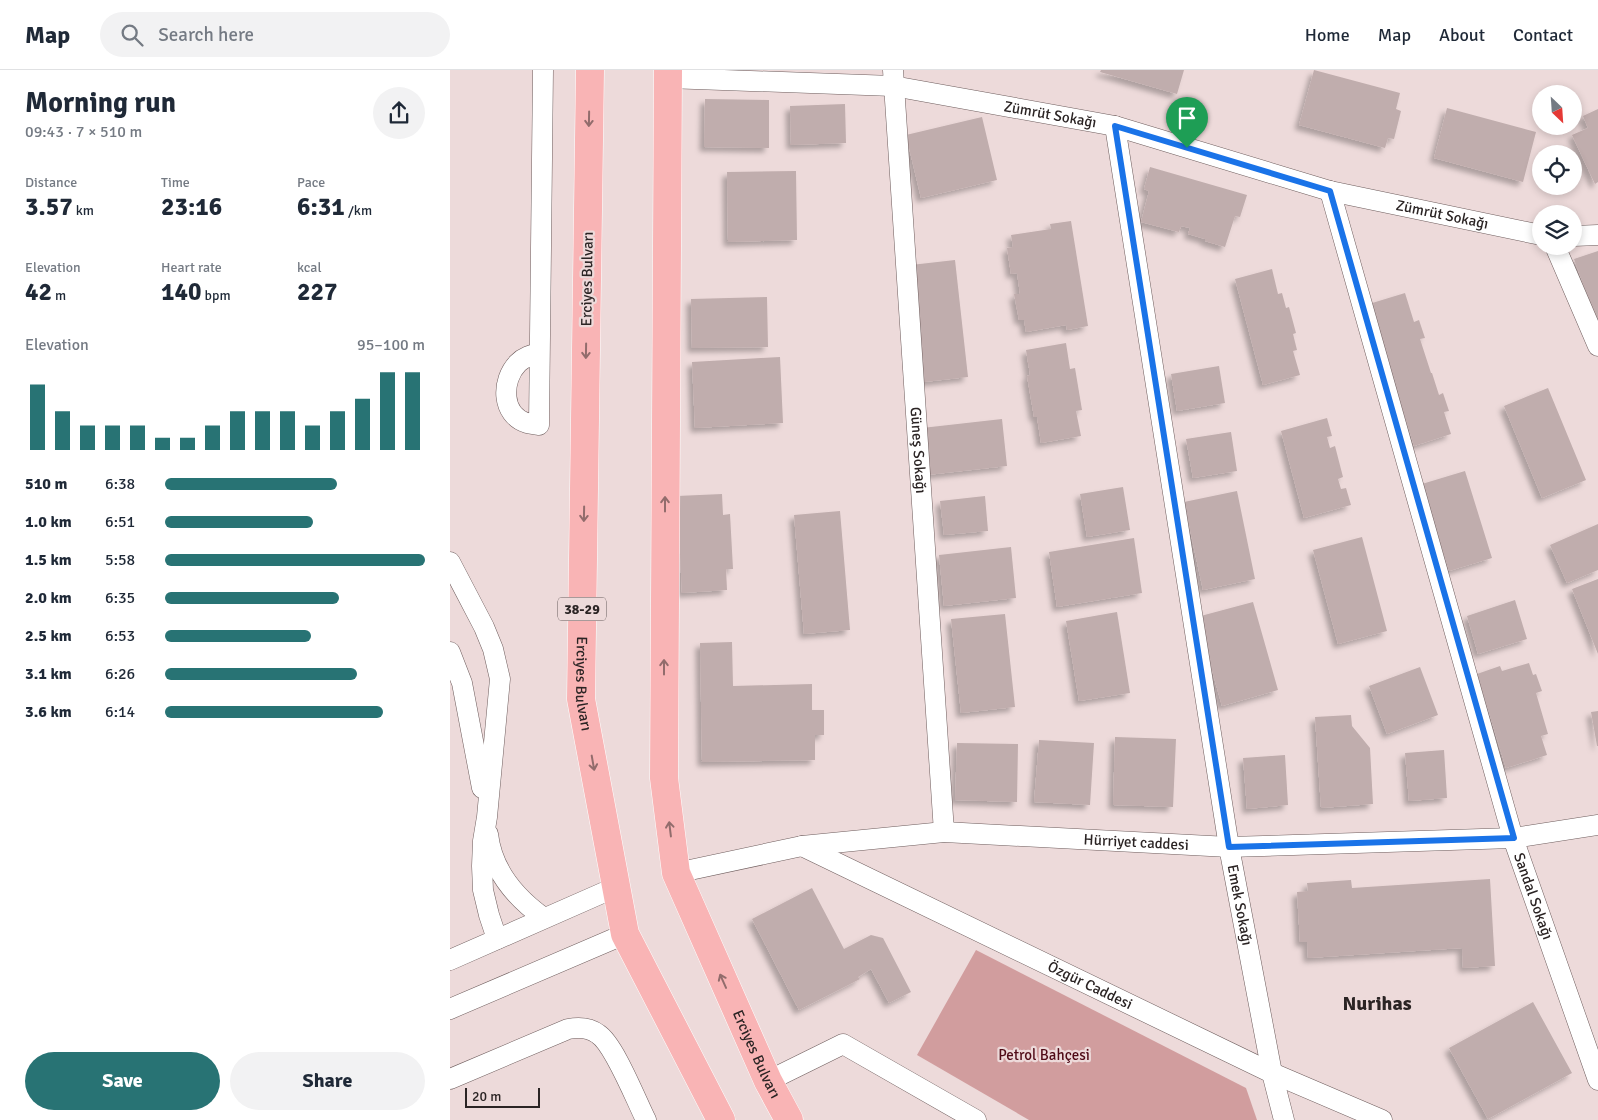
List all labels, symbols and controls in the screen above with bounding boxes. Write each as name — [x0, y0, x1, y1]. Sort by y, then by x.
search box — [100, 12, 450, 57]
text: Map — [25, 20, 70, 50]
icon: search — [118, 21, 146, 49]
text: Search here — [158, 23, 254, 47]
text: Home — [1305, 24, 1350, 46]
text: Map — [1378, 24, 1411, 46]
text: About — [1439, 24, 1485, 46]
text: Contact — [1513, 24, 1573, 46]
north arrow — [1532, 85, 1582, 135]
map controls — [1532, 85, 1582, 255]
text: Morning run — [25, 86, 176, 120]
button: share — [373, 87, 425, 139]
street label: Zümrüt Sokağı — [1003, 97, 1098, 132]
pin — [1166, 97, 1208, 148]
icon: arrive — [1173, 104, 1201, 132]
one-way arrow — [584, 110, 594, 126]
text: 09:43 · 7 × 510 m — [25, 122, 142, 142]
button: locate — [1532, 145, 1582, 195]
text: Distance — [25, 174, 77, 191]
text: Time — [161, 174, 190, 191]
text: Pace — [297, 174, 325, 191]
text: 3.57 — [25, 191, 73, 222]
text: 23:16 — [161, 191, 222, 222]
text: 6:31 — [297, 191, 345, 222]
street label: Zümrüt Sokağı — [1395, 196, 1490, 233]
text: km — [73, 202, 94, 219]
text: /km — [345, 202, 372, 219]
button: layers — [1532, 205, 1582, 255]
street label: Erciyes Bulvarı — [577, 231, 597, 327]
text: Elevation — [25, 259, 81, 276]
text: Heart rate — [161, 259, 222, 276]
text: kcal — [297, 259, 322, 276]
text: 42 — [25, 276, 52, 307]
text: 140 — [161, 276, 202, 307]
text: 227 — [297, 276, 338, 307]
text: m — [52, 287, 66, 304]
text: bpm — [202, 287, 231, 304]
text: Elevation — [25, 335, 89, 355]
text: 95–100 m — [357, 335, 425, 355]
one-way arrow — [581, 342, 591, 359]
street label: Güneş Sokağı — [907, 406, 930, 494]
text: 510 m — [25, 474, 67, 494]
text: 6:38 — [105, 474, 135, 494]
one-way arrow — [660, 497, 670, 513]
one-way arrow — [579, 505, 589, 521]
text: 1.0 km — [25, 512, 72, 532]
text: 6:51 — [105, 512, 135, 532]
text: 1.5 km — [25, 550, 72, 570]
text: 5:58 — [105, 550, 135, 570]
text: 2.0 km — [25, 588, 72, 608]
text: 6:35 — [105, 588, 135, 608]
road number: 38-29 — [558, 598, 606, 620]
text: 2.5 km — [25, 626, 72, 646]
text: 6:53 — [105, 626, 135, 646]
street label: Erciyes Bulvarı — [572, 636, 596, 733]
one-way arrow — [659, 659, 669, 676]
text: 3.1 km — [25, 664, 72, 684]
text: 6:26 — [105, 664, 135, 684]
text: 3.6 km — [25, 702, 72, 722]
text: 6:14 — [105, 702, 135, 722]
one-way arrow — [588, 754, 598, 770]
one-way arrow — [665, 821, 675, 837]
street label: Hürriyet caddesi — [1083, 830, 1189, 854]
street label: Sandal Sokağı — [1510, 850, 1557, 942]
street label: Emek Sokağı — [1224, 863, 1257, 947]
street label: Özgür Caddesi — [1045, 957, 1135, 1013]
one-way arrow — [718, 974, 728, 989]
district label: Nurihas — [1342, 991, 1412, 1016]
street label: Erciyes Bulvarı — [729, 1007, 785, 1101]
park label: Petrol Bahçesi — [998, 1046, 1090, 1064]
button: Save — [25, 1052, 220, 1110]
button: Share — [230, 1052, 425, 1110]
scale bar — [465, 1085, 540, 1108]
text: 20 m — [472, 1088, 501, 1105]

